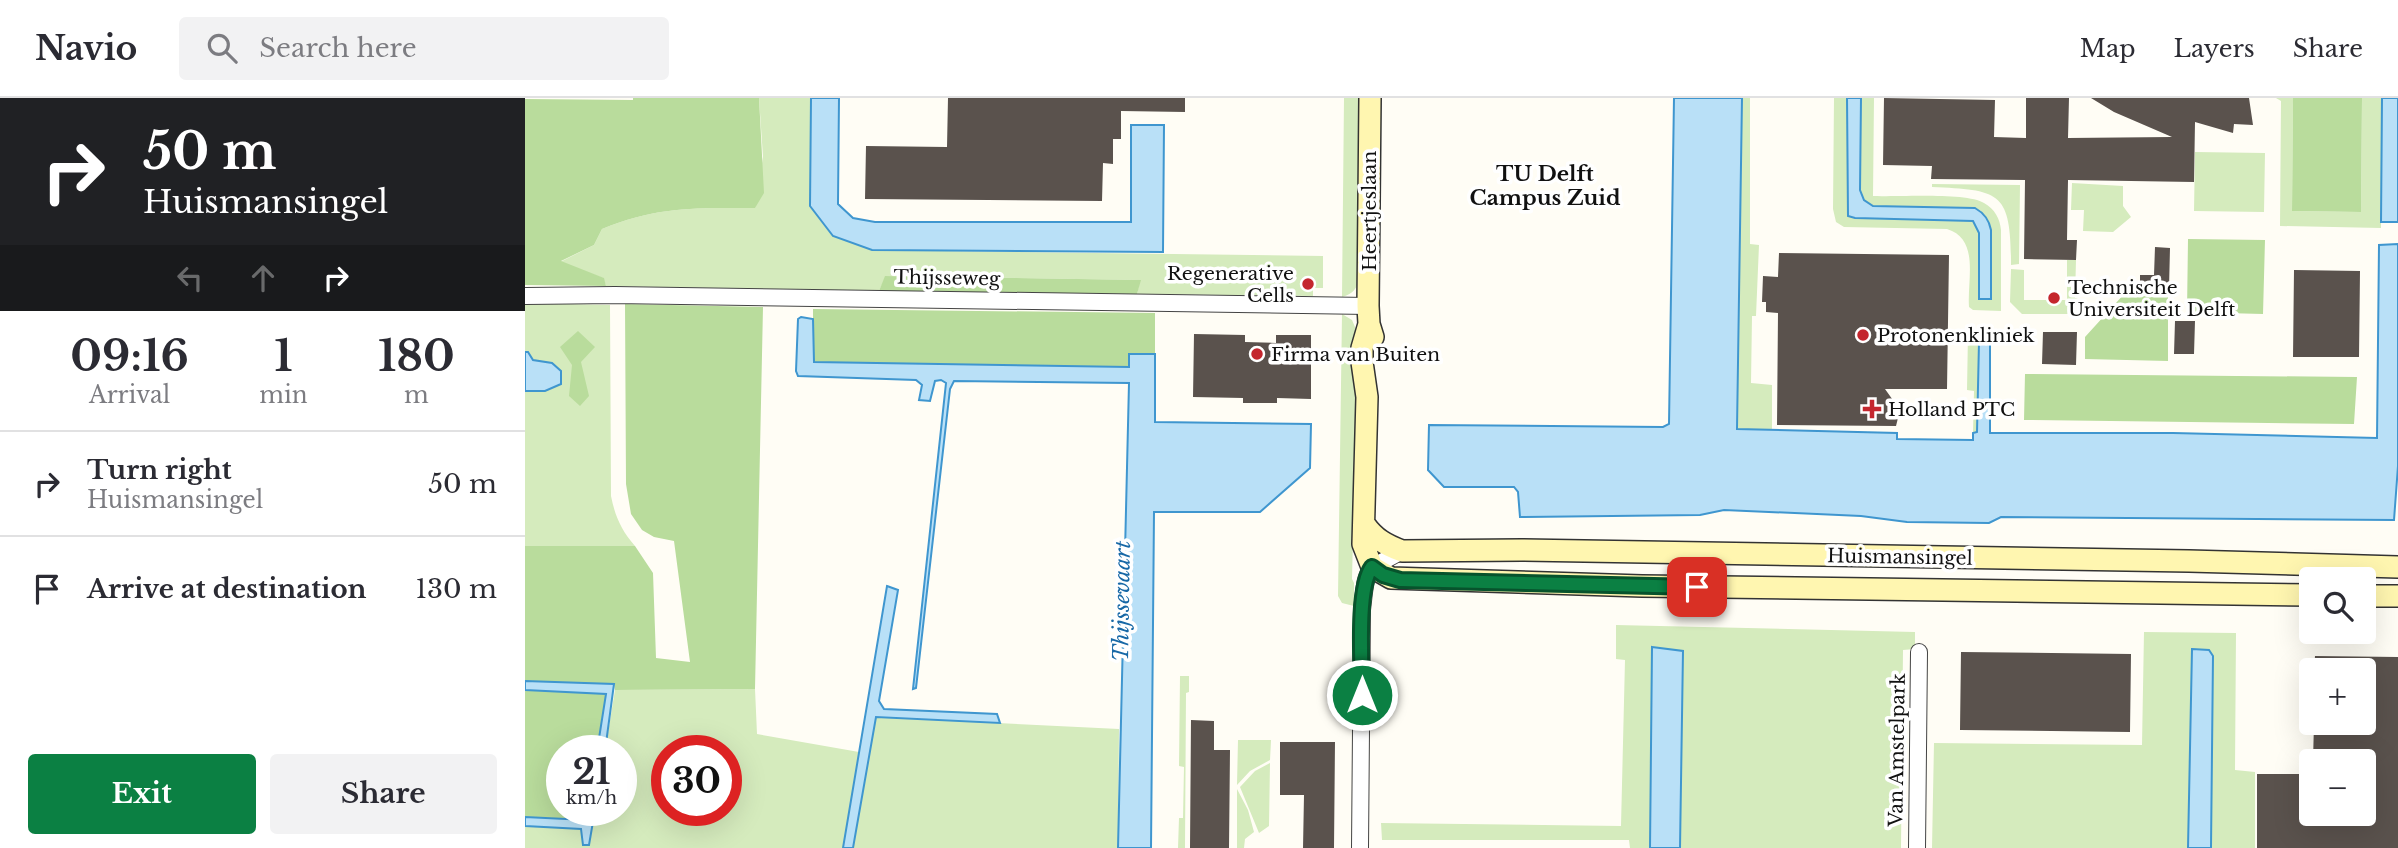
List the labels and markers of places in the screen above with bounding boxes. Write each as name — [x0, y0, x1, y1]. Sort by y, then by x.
place label: Regenerative Cells — [1167, 262, 1294, 307]
marker: Regenerative Cells — [1300, 276, 1316, 292]
place label: Technische Universiteit Delft — [2068, 276, 2236, 321]
marker: Technische Universiteit Delft — [2046, 290, 2062, 306]
place label: Protonenkliniek — [1877, 324, 2035, 347]
marker: Protonenkliniek — [1855, 327, 1871, 343]
place label: Firma van Buiten — [1271, 343, 1440, 366]
marker: Firma van Buiten — [1249, 346, 1265, 362]
place label: Holland PTC — [1888, 398, 2015, 421]
marker: Holland PTC — [1862, 399, 1882, 419]
pin — [1667, 557, 1727, 617]

